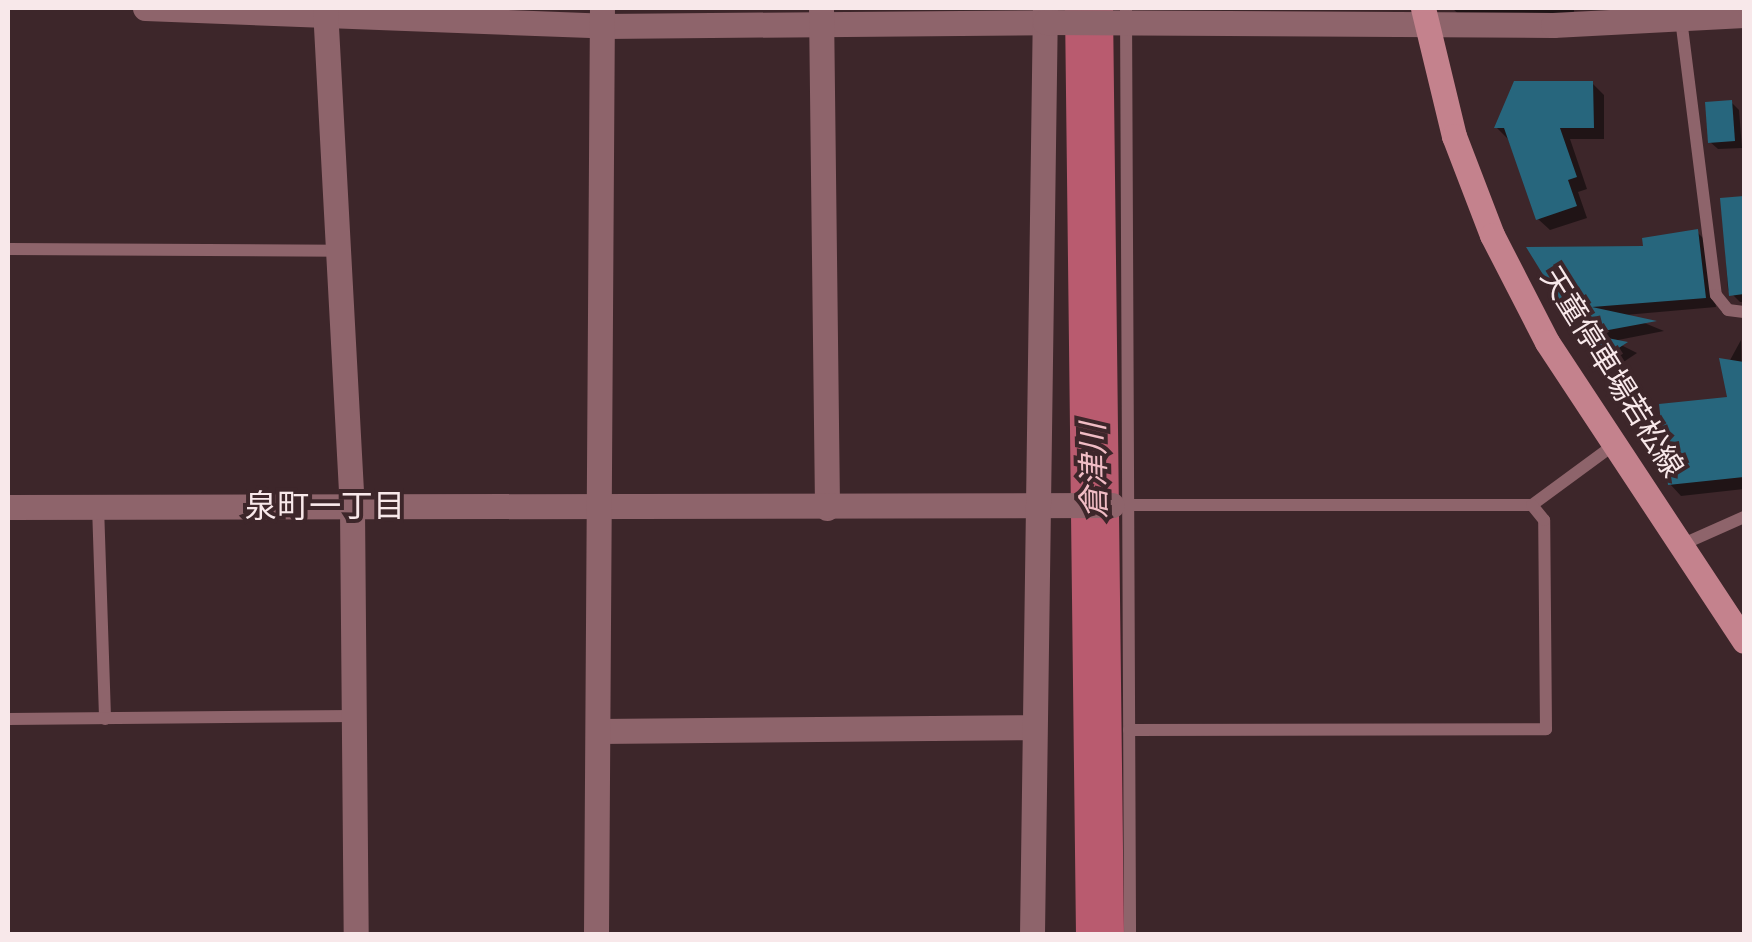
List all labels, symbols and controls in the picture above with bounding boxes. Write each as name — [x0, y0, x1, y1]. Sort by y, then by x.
street label: 天童停車場若松線 — [1532, 262, 1690, 484]
water label: 倉津川 — [1075, 423, 1115, 519]
district label: 泉町一丁目 — [245, 488, 405, 526]

